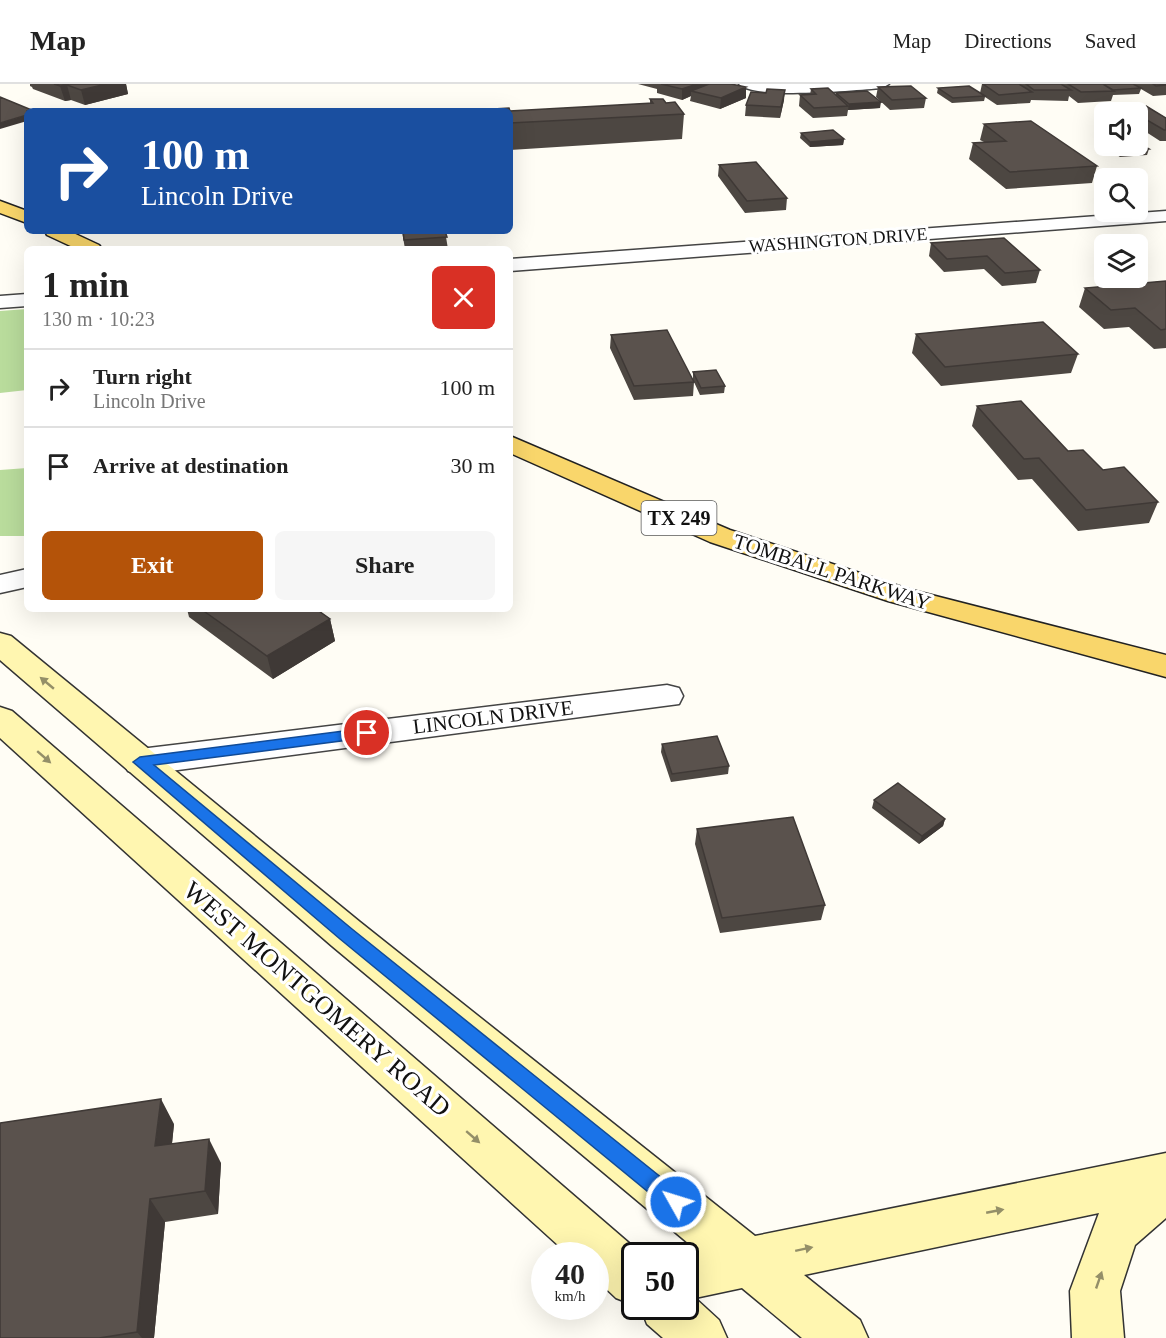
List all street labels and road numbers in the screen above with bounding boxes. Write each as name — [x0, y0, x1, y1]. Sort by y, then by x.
street label: WASHINGTON DRIVE — [748, 224, 928, 256]
road number: TX 249 — [642, 501, 716, 535]
street label: TOMBALL PARKWAY — [731, 529, 933, 615]
street label: LINCOLN DRIVE — [411, 695, 575, 739]
street label: WEST MONTGOMERY ROAD — [178, 875, 456, 1123]

